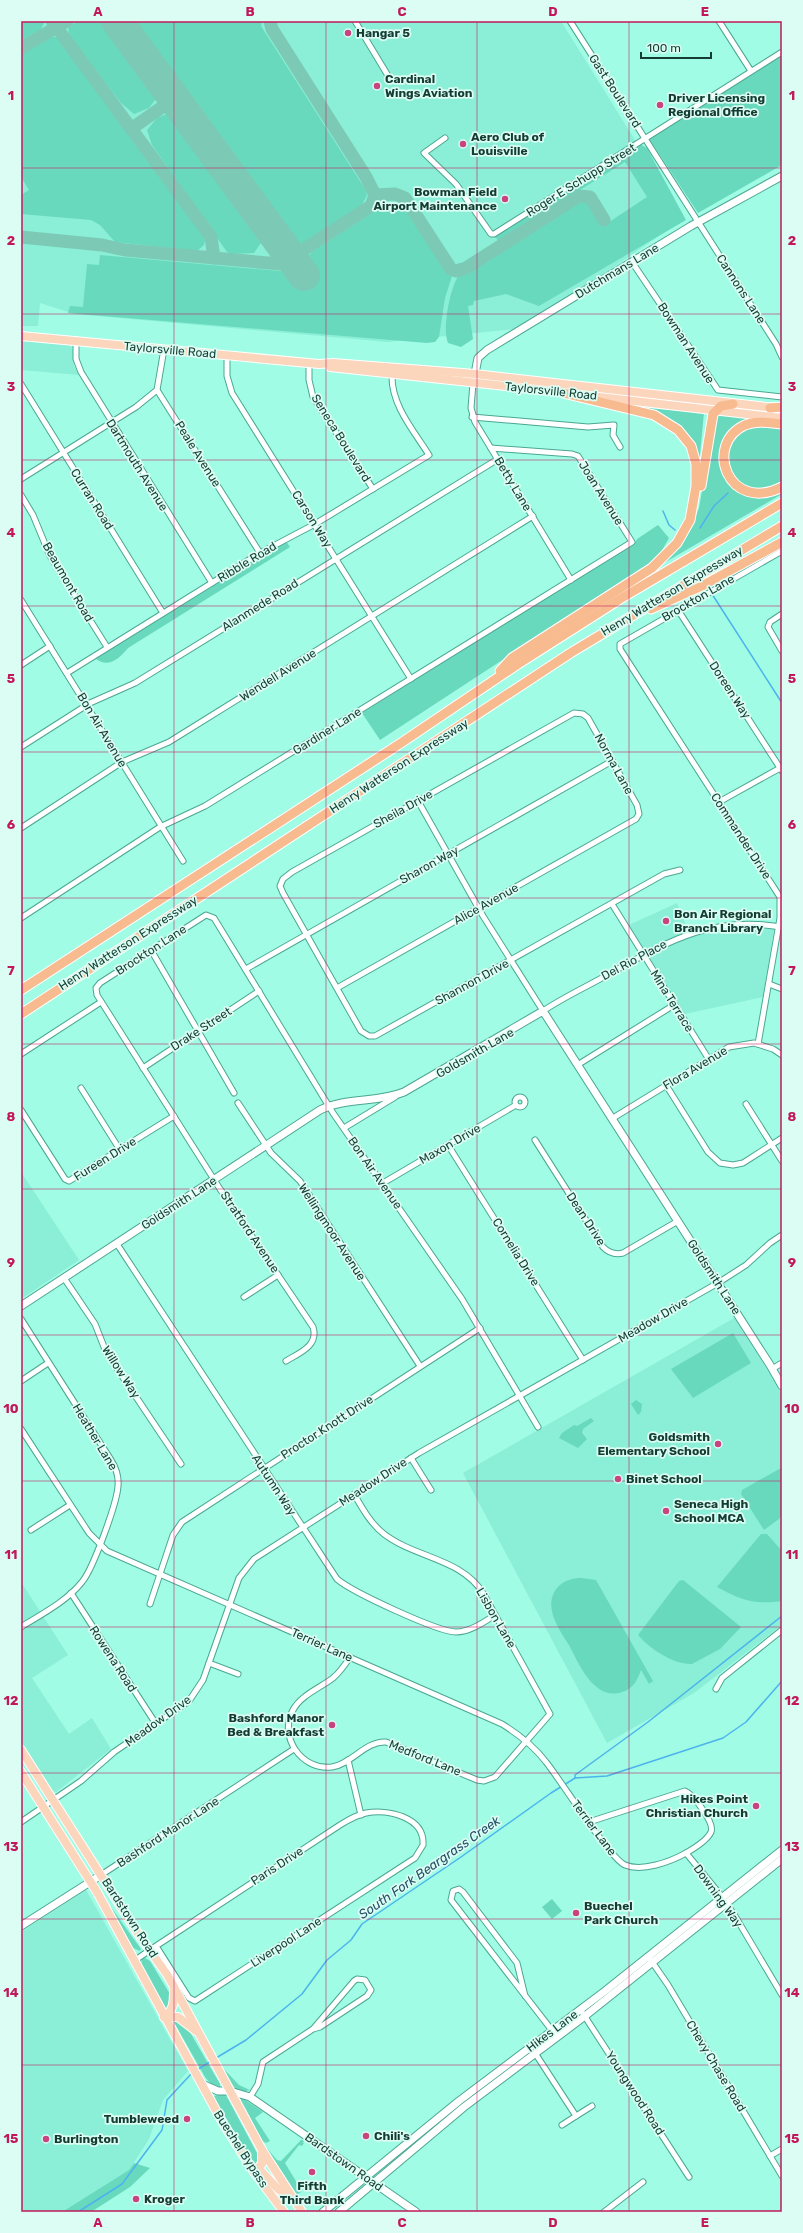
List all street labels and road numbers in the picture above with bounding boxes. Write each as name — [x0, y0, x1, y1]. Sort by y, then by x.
street label: Gast Boulevard — [586, 52, 644, 130]
street label: Roger E Schupp Street — [524, 140, 639, 219]
street label: Dutchmans Lane — [573, 240, 662, 301]
street label: Cannons Lane — [713, 252, 769, 326]
street label: Bowman Avenue — [655, 300, 718, 386]
street label: Taylorsville Road — [123, 339, 217, 361]
street label: Taylorsville Road — [504, 379, 598, 403]
street label: Seneca Boulevard — [308, 392, 374, 484]
street label: Dartmouth Avenue — [103, 417, 171, 514]
street label: Peale Avenue — [172, 418, 224, 490]
street label: Betty Lane — [491, 454, 535, 514]
street label: Joan Avenue — [576, 458, 626, 528]
street label: Curran Road — [68, 466, 116, 532]
street label: Carson Way — [289, 488, 335, 550]
street label: Ribble Road — [215, 539, 279, 585]
street label: Beaumont Road — [40, 540, 96, 624]
street label: Henry Watterson Expressway — [599, 543, 746, 639]
street label: Brockton Lane — [659, 571, 737, 624]
street label: Alanmede Road — [219, 576, 301, 634]
street label: Wendell Avenue — [237, 646, 319, 704]
street label: Doreen Way — [706, 659, 754, 722]
street label: Bon Air Avenue — [74, 690, 130, 770]
street label: Gardiner Lane — [290, 704, 364, 758]
street label: Henry Watterson Expressway — [327, 716, 471, 816]
street label: Norma Lane — [592, 731, 637, 797]
street label: Sheila Drive — [371, 787, 435, 831]
street label: Commander Drive — [708, 790, 774, 882]
street label: Sharon Way — [397, 843, 461, 887]
street label: Alice Avenue — [451, 880, 521, 928]
street label: Henry Watterson Expressway — [56, 893, 200, 993]
street label: Brockton Lane — [113, 922, 189, 978]
street label: Del Rio Place — [599, 937, 669, 983]
street label: Shannon Drive — [433, 956, 511, 1008]
street label: Mina Terrace — [647, 967, 697, 1035]
street label: Drake Street — [168, 1004, 234, 1054]
street label: Goldsmith Lane — [434, 1025, 516, 1081]
street label: Flora Avenue — [660, 1043, 730, 1093]
street label: Maxon Drive — [417, 1121, 483, 1167]
street label: Fureen Drive — [71, 1134, 139, 1184]
street label: Bon Air Avenue — [345, 1134, 405, 1212]
street label: Goldsmith Lane — [139, 1173, 220, 1233]
street label: Wellingmoor Avenue — [295, 1181, 369, 1283]
street label: Stratford Avenue — [217, 1188, 283, 1276]
street label: Dean Drive — [564, 1190, 609, 1249]
street label: Cornelia Drive — [489, 1215, 543, 1289]
street label: Goldsmith Lane — [684, 1237, 744, 1318]
street label: Meadow Drive — [616, 1294, 690, 1346]
street label: Willow Way — [99, 1343, 143, 1401]
street label: Proctor Knott Drive — [278, 1392, 376, 1462]
street label: Heather Lane — [70, 1401, 120, 1473]
street label: Autumn Way — [249, 1452, 299, 1519]
street label: Meadow Drive — [337, 1455, 410, 1509]
street label: Lisbon Lane — [473, 1585, 519, 1651]
street label: Rowena Road — [86, 1623, 140, 1695]
street label: Terrier Lane — [289, 1625, 355, 1665]
street label: Meadow Drive — [122, 1692, 194, 1750]
street label: Medford Lane — [387, 1737, 463, 1779]
street label: Bashford Manor Lane — [114, 1794, 222, 1870]
street label: Terrier Lane — [569, 1797, 620, 1859]
street label: Paris Drive — [248, 1844, 306, 1888]
street label: Downing Way — [690, 1862, 746, 1931]
street label: Bardstown Road — [99, 1876, 161, 1960]
street label: Liverpool Lane — [248, 1914, 324, 1970]
street label: Hikes Lane — [524, 2007, 581, 2055]
street label: Chevy Chase Road — [683, 2018, 749, 2114]
street label: Youngwood Road — [603, 2048, 667, 2138]
street label: Buechel Bypass — [211, 2108, 271, 2190]
street label: Bardstown Road — [302, 2130, 386, 2194]

